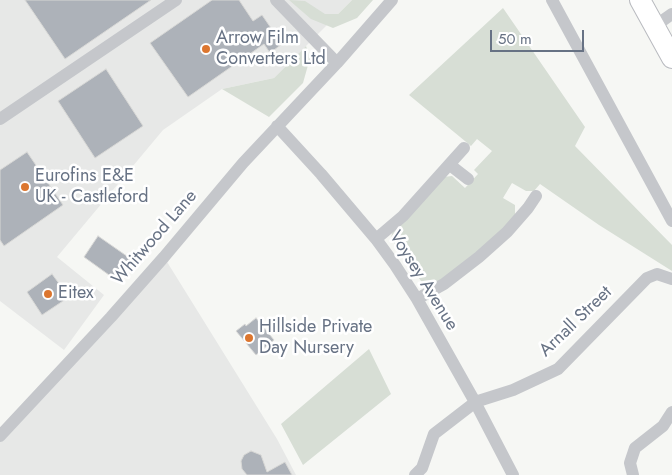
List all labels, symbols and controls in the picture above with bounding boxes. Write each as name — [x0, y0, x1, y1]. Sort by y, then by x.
scale bar — [492, 20, 586, 52]
place label: Arrow Film Converters Ltd — [216, 28, 326, 70]
text: 50 m — [498, 28, 532, 50]
marker: Arrow Film Converters Ltd — [200, 43, 212, 55]
place label: Eurofins E&E UK - Castleford — [35, 166, 148, 208]
marker: Eurofins E&E UK - Castleford — [19, 181, 31, 193]
street label: Whitwood Lane — [108, 186, 202, 290]
street label: Voysey Avenue — [384, 227, 462, 335]
street label: Arnall Street — [535, 282, 617, 362]
place label: Eitex — [58, 283, 93, 305]
marker: Eitex — [42, 288, 54, 300]
place label: Hillside Private Day Nursery — [259, 317, 372, 359]
marker: Hillside Private Day Nursery — [243, 332, 255, 344]

